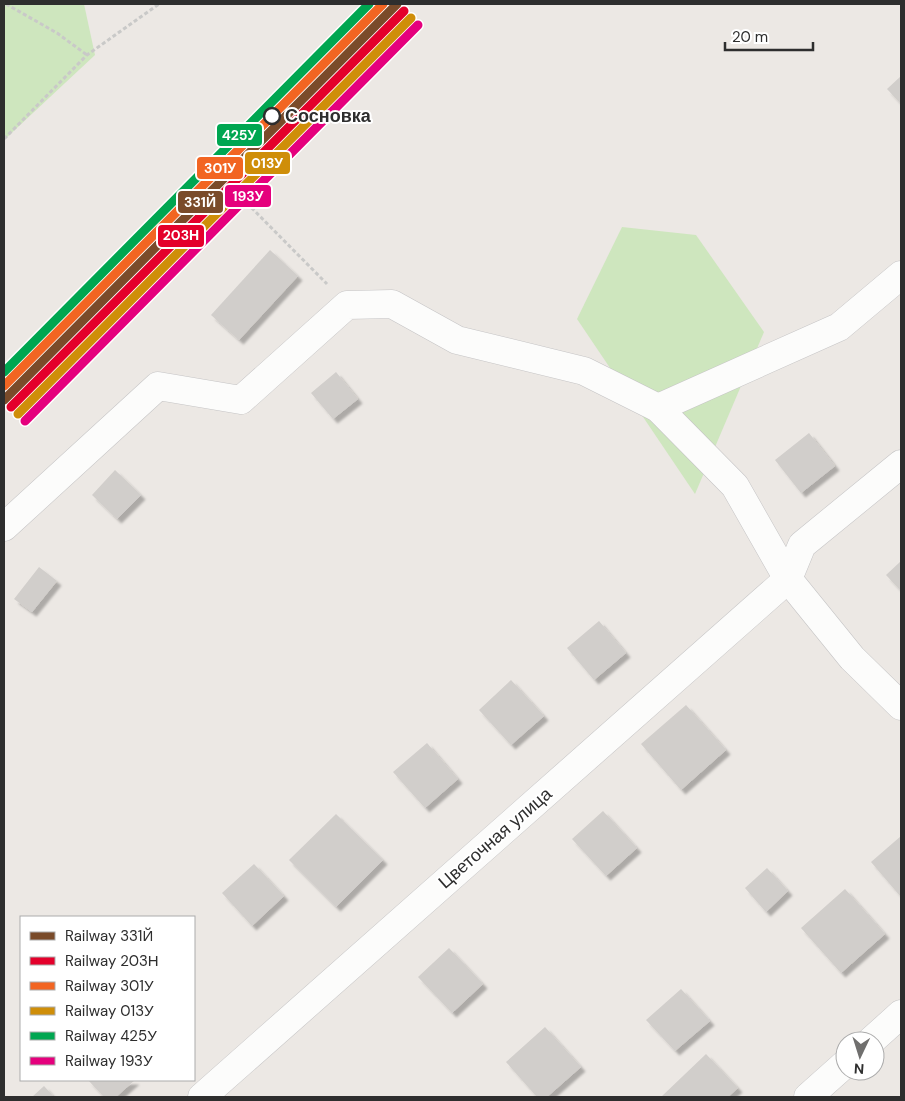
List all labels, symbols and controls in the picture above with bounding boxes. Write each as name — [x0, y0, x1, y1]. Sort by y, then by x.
scale bar — [725, 20, 812, 52]
text: 20 m — [732, 27, 768, 47]
place label: Сосновка — [285, 104, 372, 128]
marker: Сосновка — [263, 107, 281, 125]
line badge: 425У — [216, 123, 263, 147]
text: 425У — [222, 126, 257, 144]
line badge: 013У — [244, 151, 291, 175]
text: 013У — [251, 154, 283, 172]
line badge: 301У — [196, 156, 244, 180]
text: 301У — [204, 159, 236, 177]
line badge: 193У — [224, 184, 272, 208]
text: 193У — [232, 187, 264, 205]
line badge: 331Й — [177, 190, 224, 214]
text: 331Й — [184, 193, 216, 211]
line badge: 203Н — [157, 224, 205, 248]
text: 203Н — [163, 226, 199, 244]
street label: Цветочная улица — [433, 781, 558, 894]
legend — [20, 916, 195, 1081]
text: Railway 331Й — [65, 926, 153, 946]
text: Railway 203Н — [65, 951, 159, 971]
text: Railway 301У — [65, 976, 154, 996]
text: Railway 013У — [65, 1001, 154, 1021]
text: Railway 425У — [65, 1026, 157, 1046]
north arrow — [835, 1031, 885, 1081]
text: Railway 193У — [65, 1051, 153, 1071]
text: N — [853, 1060, 865, 1078]

